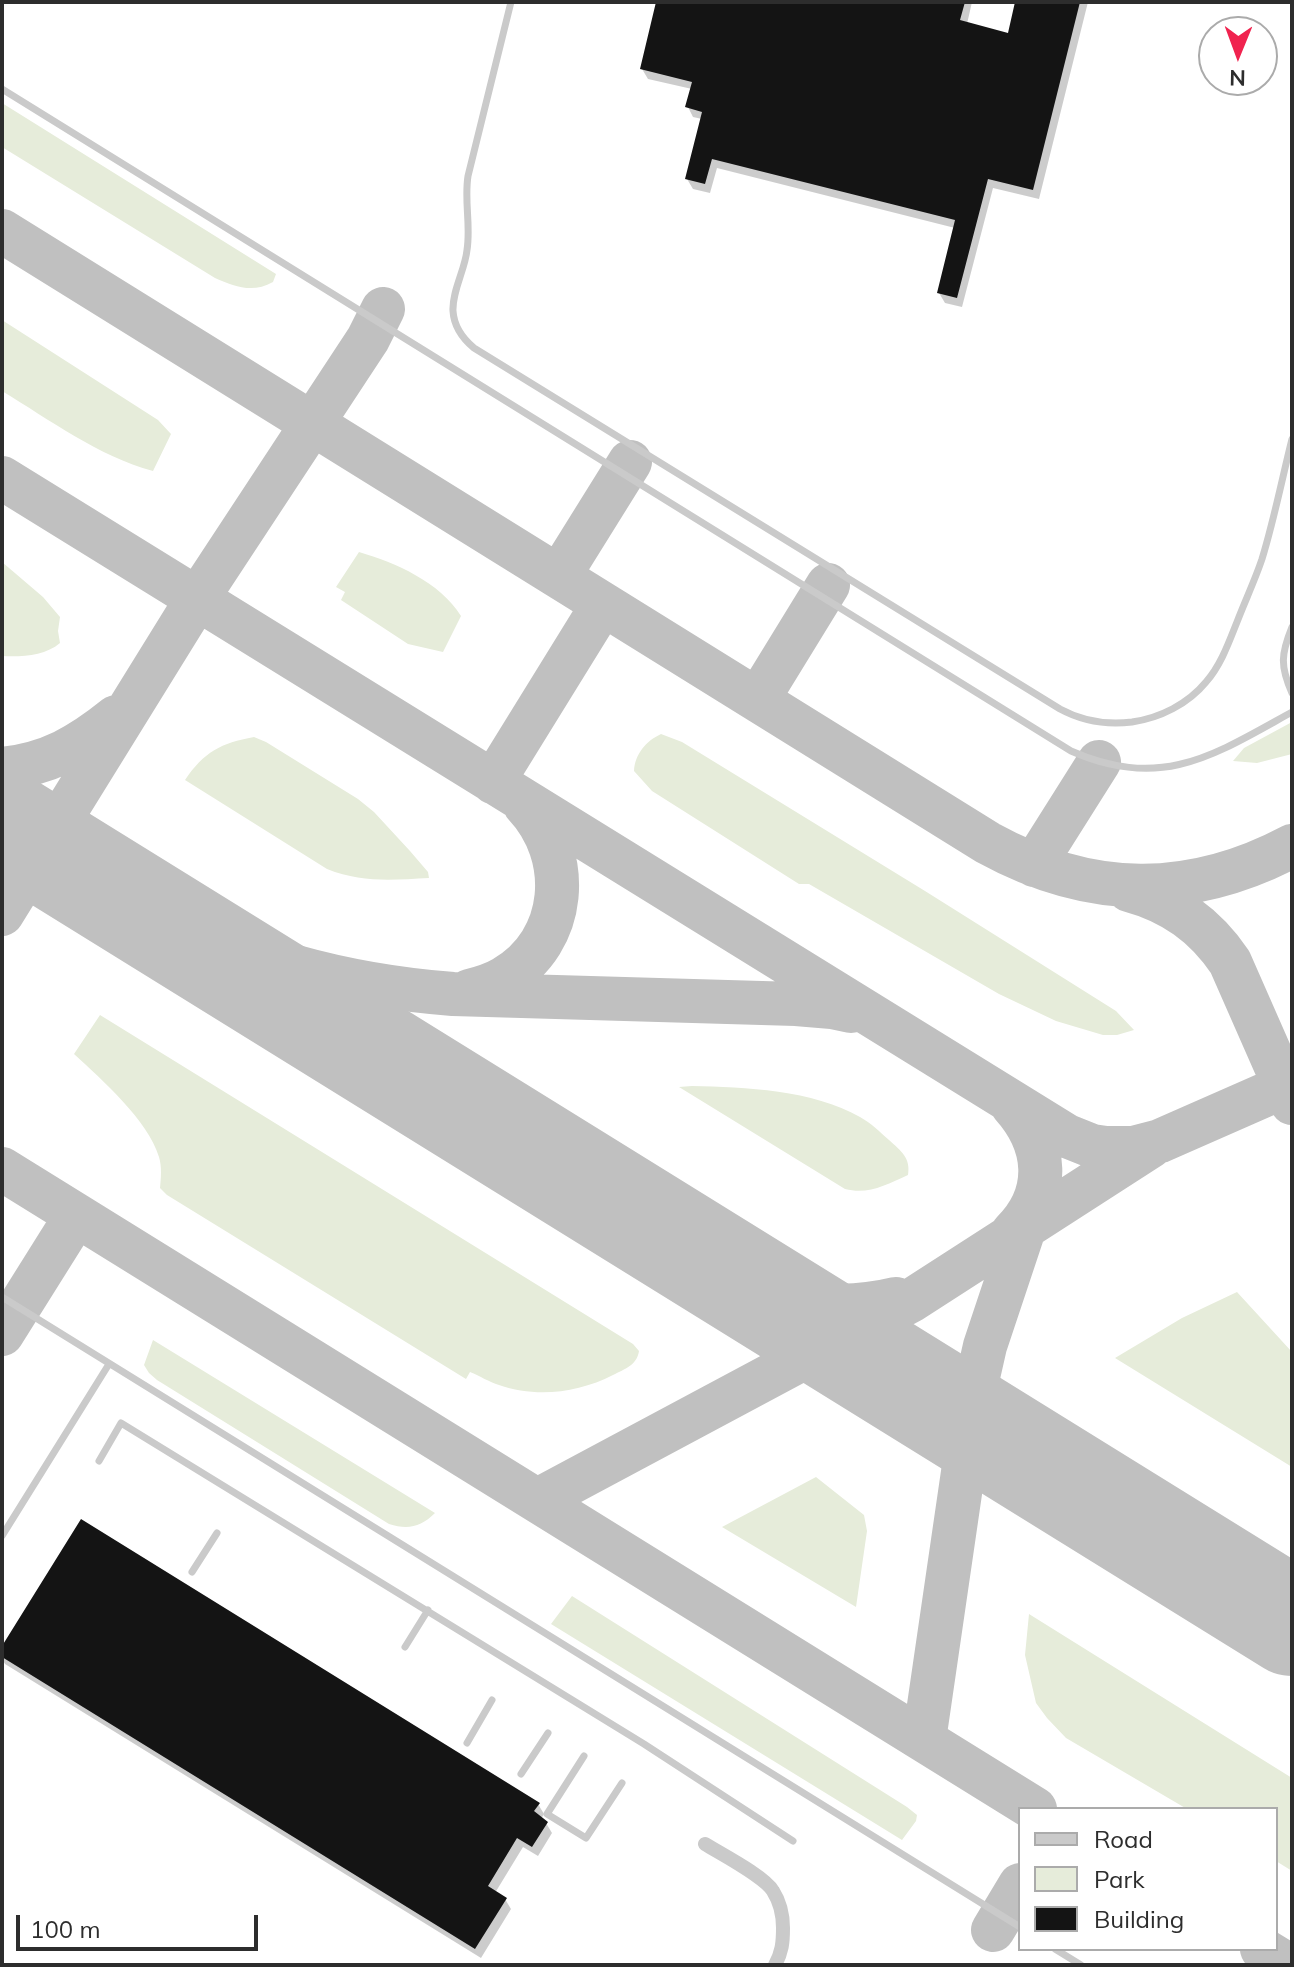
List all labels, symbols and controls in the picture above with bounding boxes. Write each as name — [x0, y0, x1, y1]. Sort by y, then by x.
north arrow — [1198, 16, 1278, 96]
text: N — [1229, 64, 1246, 92]
legend — [1018, 1807, 1278, 1951]
text: Road — [1094, 1824, 1153, 1854]
text: Park — [1094, 1864, 1145, 1894]
scale bar — [20, 1899, 262, 1949]
text: Building — [1094, 1904, 1184, 1934]
text: 100 m — [30, 1914, 101, 1944]

